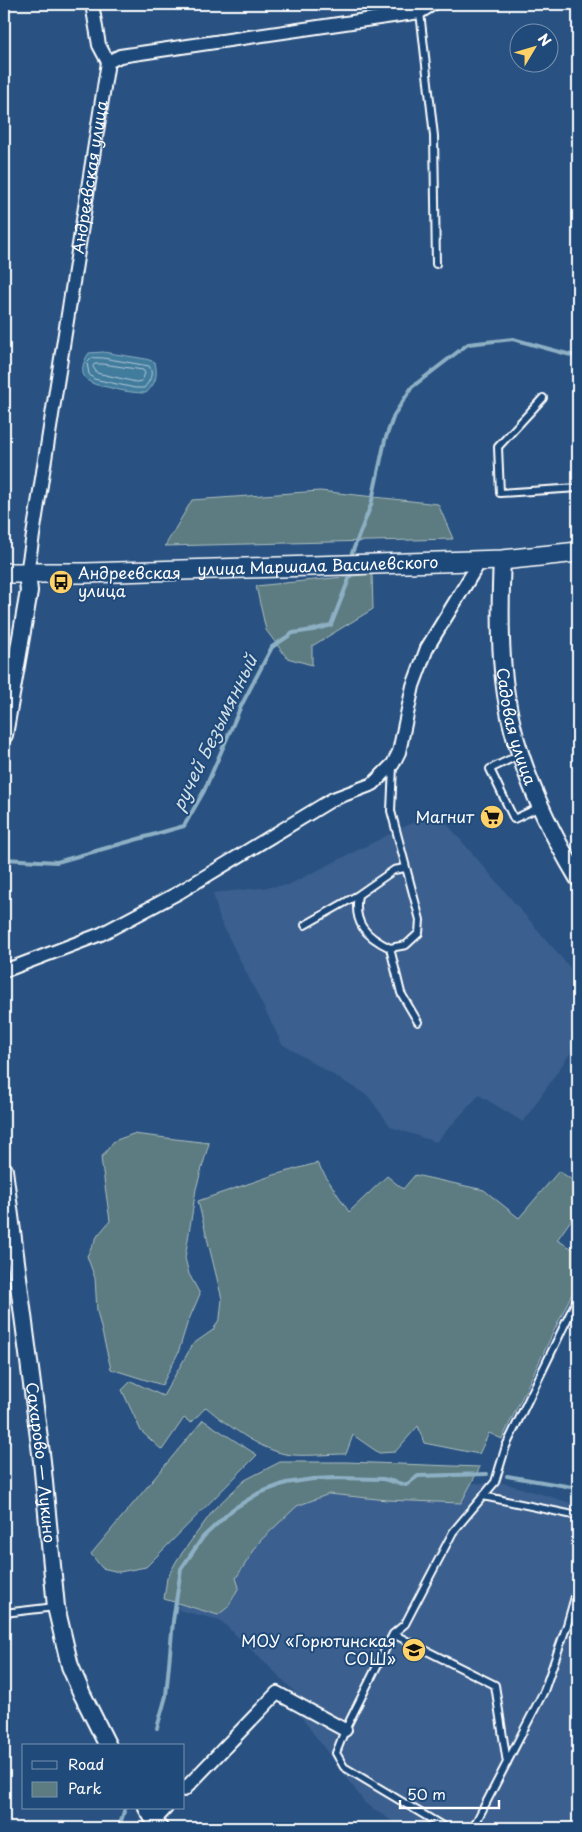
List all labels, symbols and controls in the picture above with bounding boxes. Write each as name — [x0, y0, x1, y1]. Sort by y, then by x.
north arrow — [510, 22, 560, 72]
text: N — [533, 29, 556, 51]
street label: Андреевская улица — [65, 98, 113, 255]
street label: улица Маршала Василевского — [197, 549, 439, 581]
place label: Андреевская улица — [78, 560, 181, 602]
bus stop icon: Андреевская улица — [48, 569, 74, 595]
water label: ручей Безымянный — [164, 648, 264, 815]
street label: Садовая улица — [492, 666, 543, 788]
place label: Магнит — [415, 804, 475, 828]
supermarket icon: Магнит — [479, 804, 505, 830]
street label: Сахарово — Лукино — [21, 1381, 63, 1544]
place label: МОУ «Горютинская СОШ» — [241, 1628, 396, 1670]
school or university icon: МОУ «Горютинская СОШ» — [401, 1637, 427, 1663]
legend — [22, 1744, 185, 1810]
text: Road — [68, 1752, 104, 1775]
text: Park — [68, 1776, 102, 1799]
scale bar — [400, 1777, 498, 1809]
text: 50 m — [407, 1782, 446, 1805]

